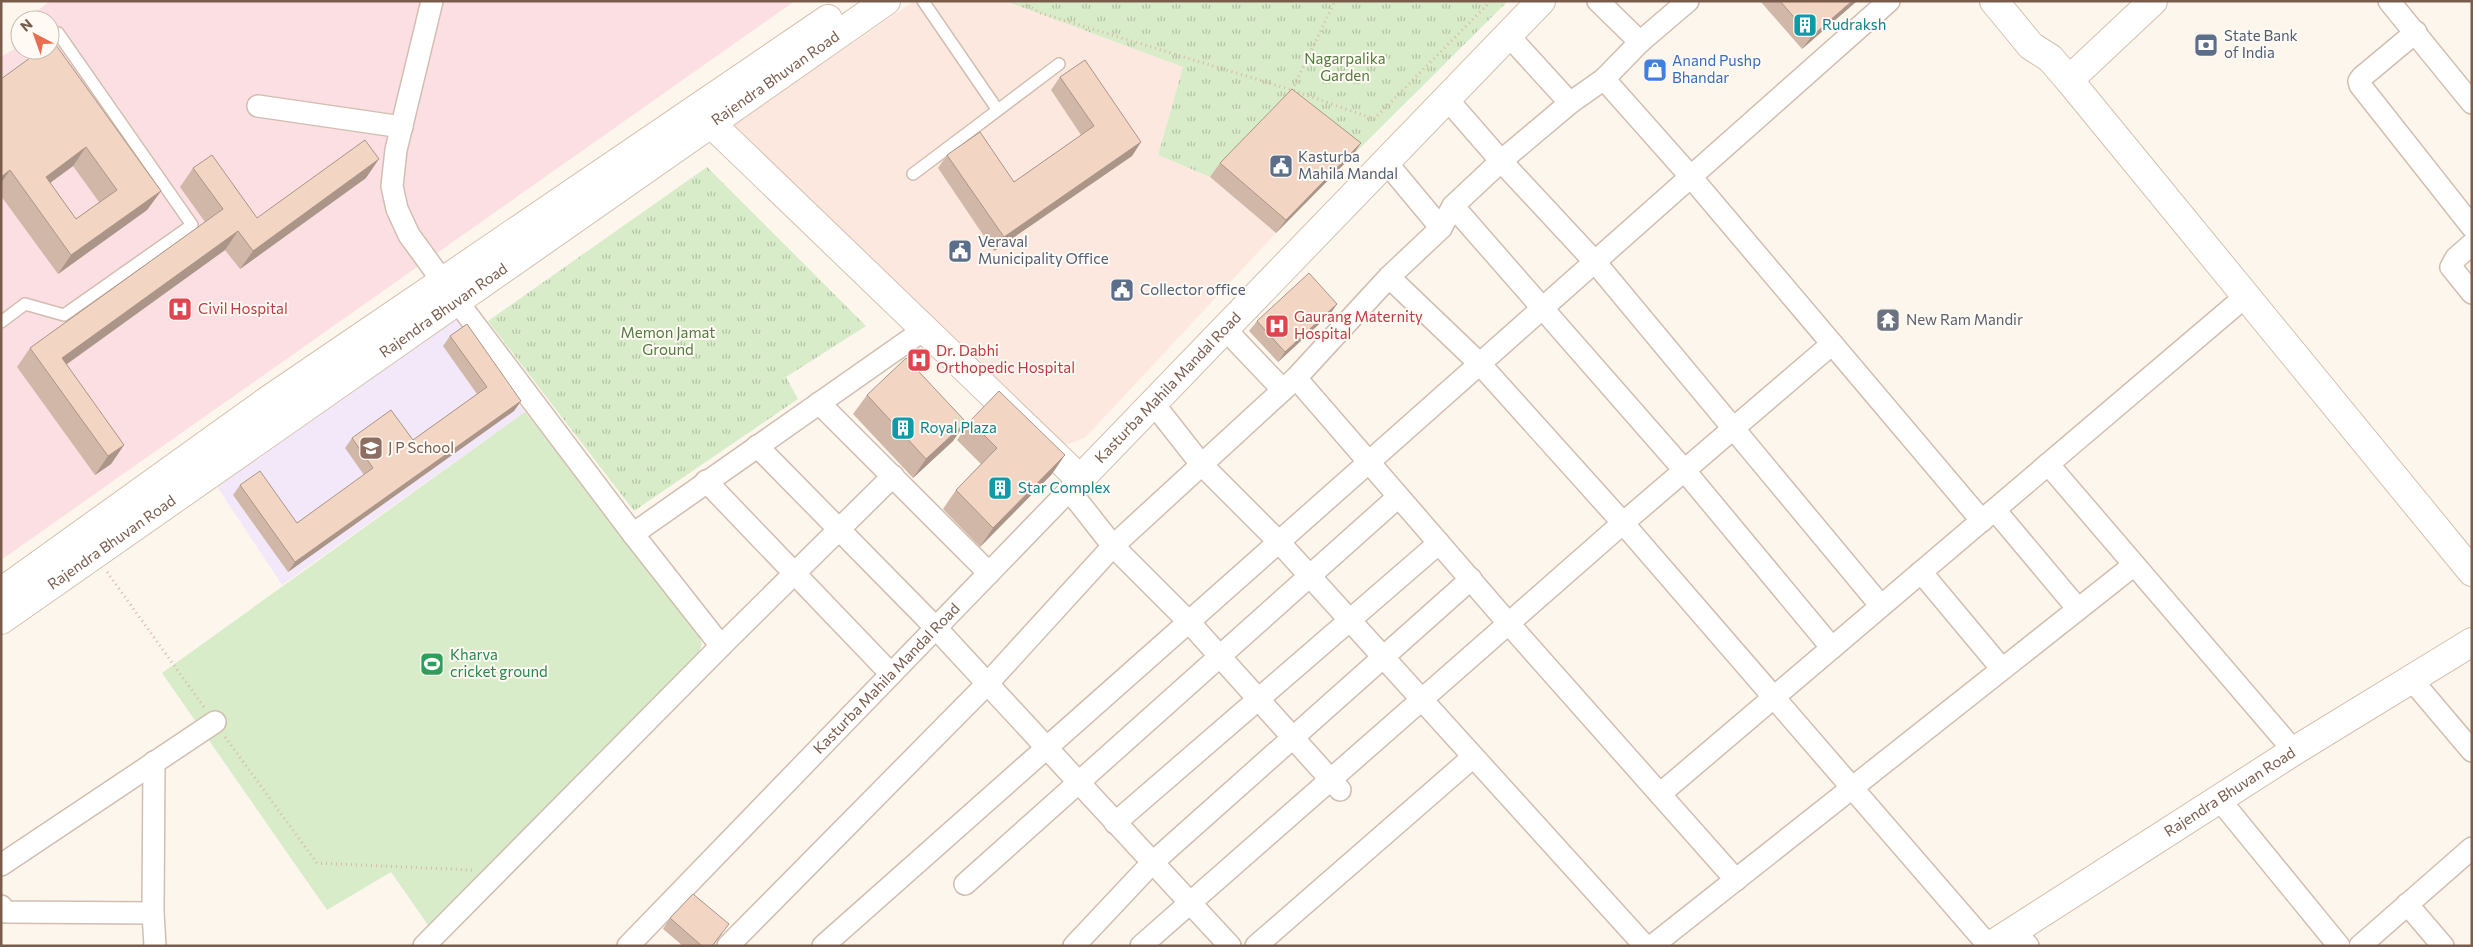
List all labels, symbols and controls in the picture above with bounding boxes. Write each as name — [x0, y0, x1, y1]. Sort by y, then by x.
north arrow — [10, 10, 60, 60]
building icon: Rudraksh — [1792, 12, 1818, 38]
text: N — [17, 15, 36, 35]
place label: Rudraksh — [1822, 15, 1886, 33]
place label: State Bank of India — [2224, 26, 2298, 61]
street label: Rajendra Bhuvan Road — [707, 27, 842, 129]
bank icon: State Bank of India — [2193, 32, 2219, 58]
park label: Nagarpalika Garden — [1304, 49, 1386, 84]
place label: Anand Pushp Bhandar — [1672, 51, 1761, 86]
shop icon: Anand Pushp Bhandar — [1642, 57, 1668, 83]
place label: Kasturba Mahila Mandal — [1298, 147, 1398, 182]
public building icon: Kasturba Mahila Mandal — [1268, 153, 1294, 179]
place label: Veraval Municipality Office — [978, 232, 1109, 267]
public building icon: Veraval Municipality Office — [947, 238, 973, 264]
street label: Rajendra Bhuvan Road — [375, 259, 510, 361]
public building icon: Collector office — [1109, 277, 1135, 303]
place label: Collector office — [1140, 280, 1246, 298]
hospital icon: Civil Hospital — [167, 296, 193, 322]
place label: Civil Hospital — [198, 299, 288, 317]
place label: Gaurang Maternity Hospital — [1294, 307, 1423, 342]
temple icon: New Ram Mandir — [1875, 307, 1901, 333]
street label: Kasturba Mahila Mandal Road — [1090, 308, 1244, 466]
place label: New Ram Mandir — [1906, 310, 2023, 328]
hospital icon: Gaurang Maternity Hospital — [1264, 313, 1290, 339]
park label: Memon Jamat Ground — [620, 323, 716, 358]
place label: Dr. Dabhi Orthopedic Hospital — [936, 341, 1075, 376]
hospital icon: Dr. Dabhi Orthopedic Hospital — [906, 347, 932, 373]
building icon: Royal Plaza — [890, 415, 916, 441]
place label: Royal Plaza — [920, 418, 997, 436]
school or university icon: J P School — [358, 435, 384, 461]
place label: J P School — [388, 438, 454, 456]
building icon: Star Complex — [987, 475, 1013, 501]
place label: Star Complex — [1018, 478, 1110, 496]
street label: Rajendra Bhuvan Road — [44, 491, 179, 593]
street label: Kasturba Mahila Mandal Road — [809, 599, 963, 757]
place label: Kharva cricket ground — [450, 645, 548, 680]
sports icon: Kharva cricket ground — [419, 651, 445, 677]
street label: Rajendra Bhuvan Road — [2160, 743, 2298, 840]

